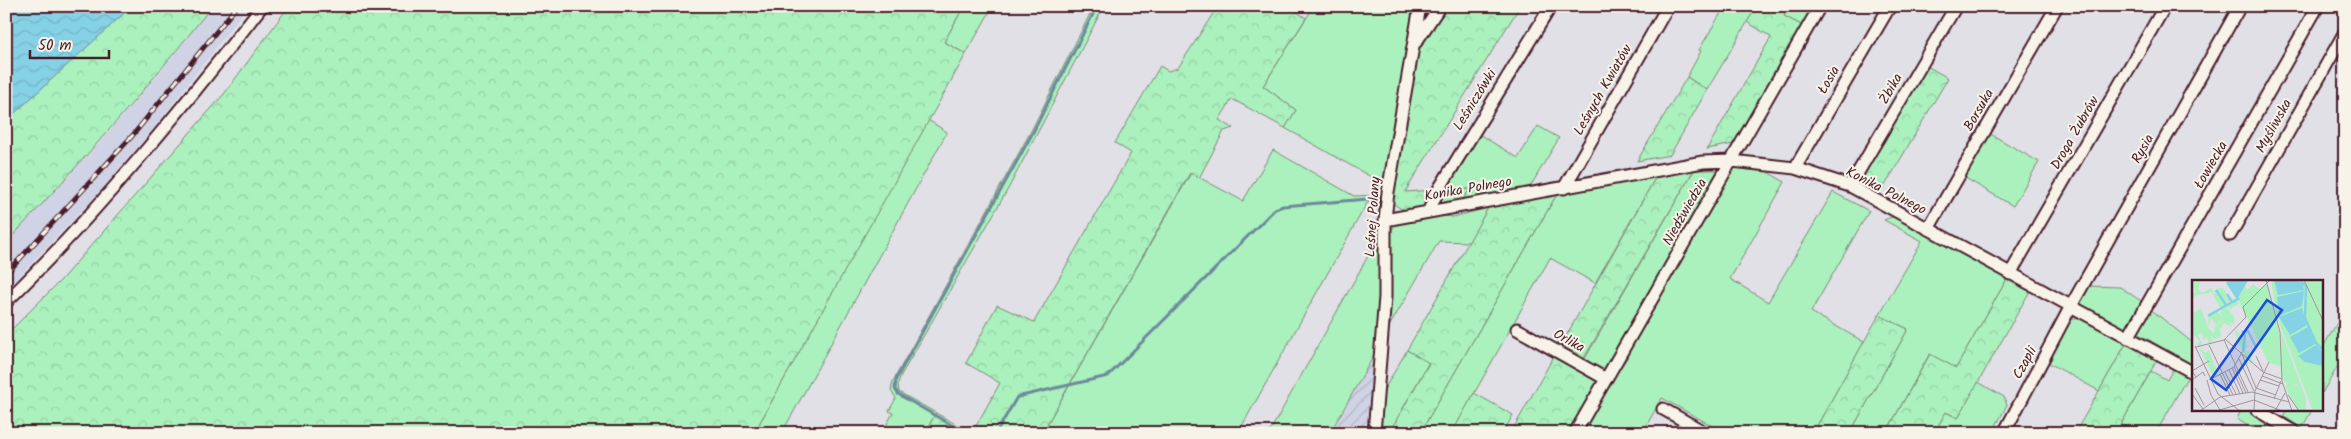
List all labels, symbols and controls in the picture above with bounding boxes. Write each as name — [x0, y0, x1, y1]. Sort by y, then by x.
scale bar — [30, 28, 109, 60]
text: 50 m — [38, 34, 72, 58]
street label: Leśnych Kwiatów — [1568, 40, 1638, 140]
street label: Łosia — [1812, 62, 1846, 98]
street label: Leśniczówki — [1447, 64, 1503, 135]
street label: Żbika — [1873, 69, 1909, 109]
street label: Borsuka — [1958, 85, 2000, 135]
street label: Droga Żubrów — [2045, 91, 2105, 174]
street label: Myśliwska — [2250, 95, 2298, 157]
street label: Rysia — [2126, 130, 2160, 168]
street label: Łowiecka — [2188, 137, 2234, 193]
street label: Konika Polnego — [1842, 161, 1930, 221]
street label: Konika Polnego — [1423, 171, 1513, 207]
street label: Niedźwiedzia — [1657, 174, 1713, 250]
street label: Leśnej Polany — [1359, 175, 1387, 258]
inset map — [2192, 280, 2324, 412]
street label: Orlika — [1549, 323, 1589, 359]
street label: Czapli — [2007, 342, 2043, 383]

